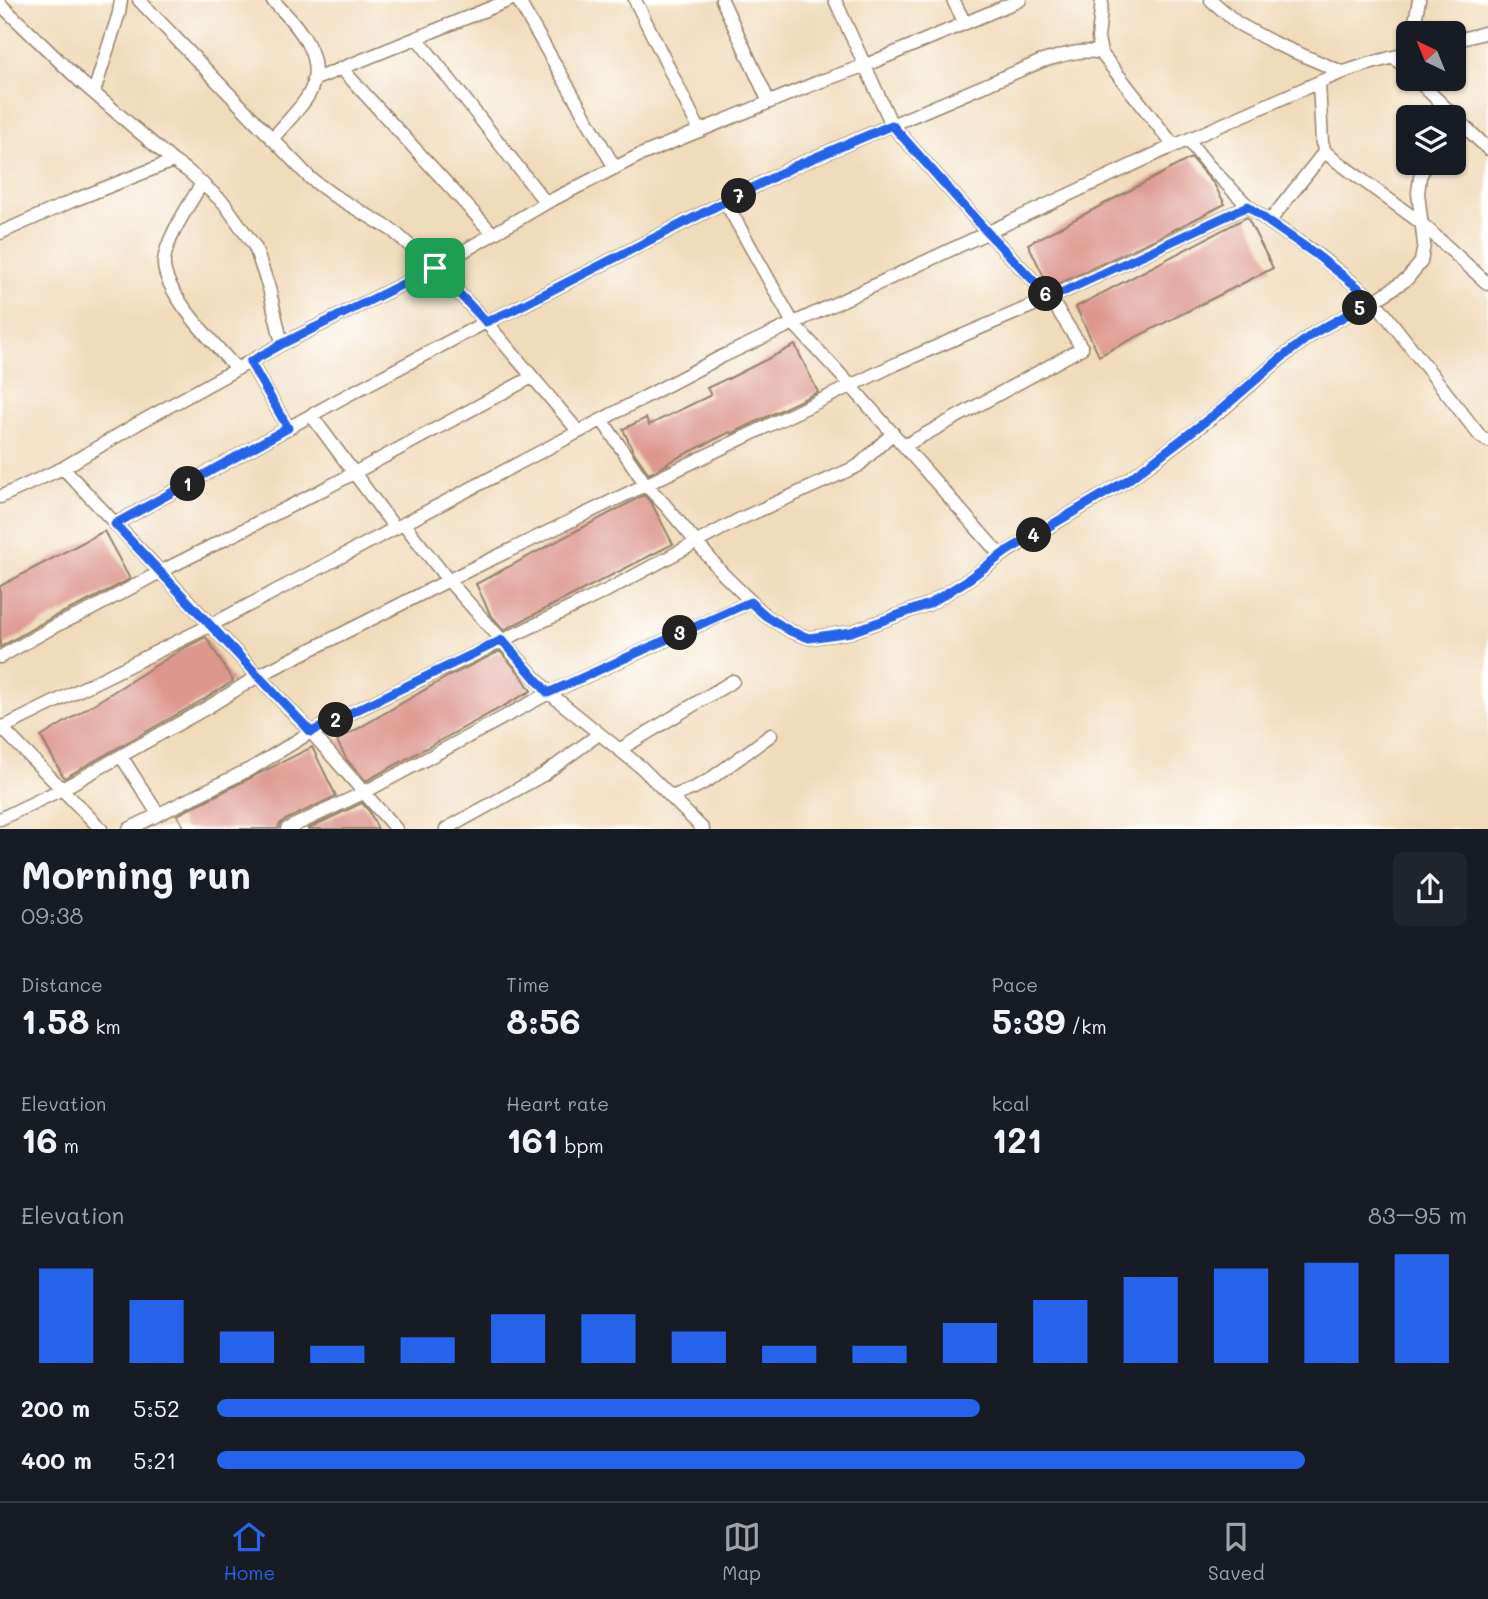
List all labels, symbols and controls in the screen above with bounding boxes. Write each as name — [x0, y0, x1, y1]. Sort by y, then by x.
north arrow — [1396, 21, 1466, 91]
map controls — [1396, 21, 1466, 175]
button: layers — [1396, 105, 1466, 175]
pin: 7 — [722, 178, 756, 214]
text: 7 — [733, 183, 744, 208]
pin — [405, 238, 465, 298]
icon: arrive — [416, 249, 454, 287]
pin: 6 — [1028, 276, 1064, 312]
text: 6 — [1040, 281, 1051, 306]
pin: 5 — [1342, 290, 1378, 326]
text: 5 — [1354, 295, 1365, 320]
pin: 1 — [170, 466, 206, 502]
text: 1 — [183, 471, 192, 496]
pin: 4 — [1016, 518, 1052, 552]
text: 4 — [1027, 522, 1040, 547]
pin: 3 — [662, 616, 698, 650]
text: 3 — [674, 620, 685, 645]
pin: 2 — [318, 702, 354, 738]
text: 2 — [330, 707, 341, 732]
text: Morning run — [21, 849, 251, 899]
button: share — [1393, 852, 1467, 926]
text: 09:38 — [21, 900, 83, 930]
text: Distance — [21, 972, 103, 997]
text: Time — [506, 972, 550, 997]
text: Pace — [992, 972, 1038, 997]
text: 1.58 — [21, 997, 89, 1043]
text: 8:56 — [506, 997, 581, 1043]
text: 5:39 — [992, 997, 1065, 1043]
text: km — [89, 1014, 121, 1039]
text: /km — [1065, 1014, 1107, 1039]
text: Elevation — [21, 1091, 106, 1116]
text: Heart rate — [506, 1091, 609, 1116]
text: kcal — [992, 1091, 1030, 1116]
text: 16 — [21, 1116, 58, 1162]
text: 161 — [506, 1116, 559, 1162]
text: 121 — [992, 1116, 1042, 1162]
text: m — [58, 1133, 79, 1158]
text: bpm — [559, 1133, 604, 1158]
text: Elevation — [21, 1200, 124, 1230]
text: 83–95 m — [1368, 1200, 1467, 1230]
text: 200 m — [21, 1393, 90, 1423]
text: 5:52 — [133, 1393, 180, 1423]
text: 400 m — [21, 1445, 92, 1475]
text: 5:21 — [133, 1445, 177, 1475]
tab: Home — [224, 1518, 275, 1585]
tab: Map — [722, 1518, 761, 1585]
tab: Saved — [1208, 1518, 1264, 1585]

